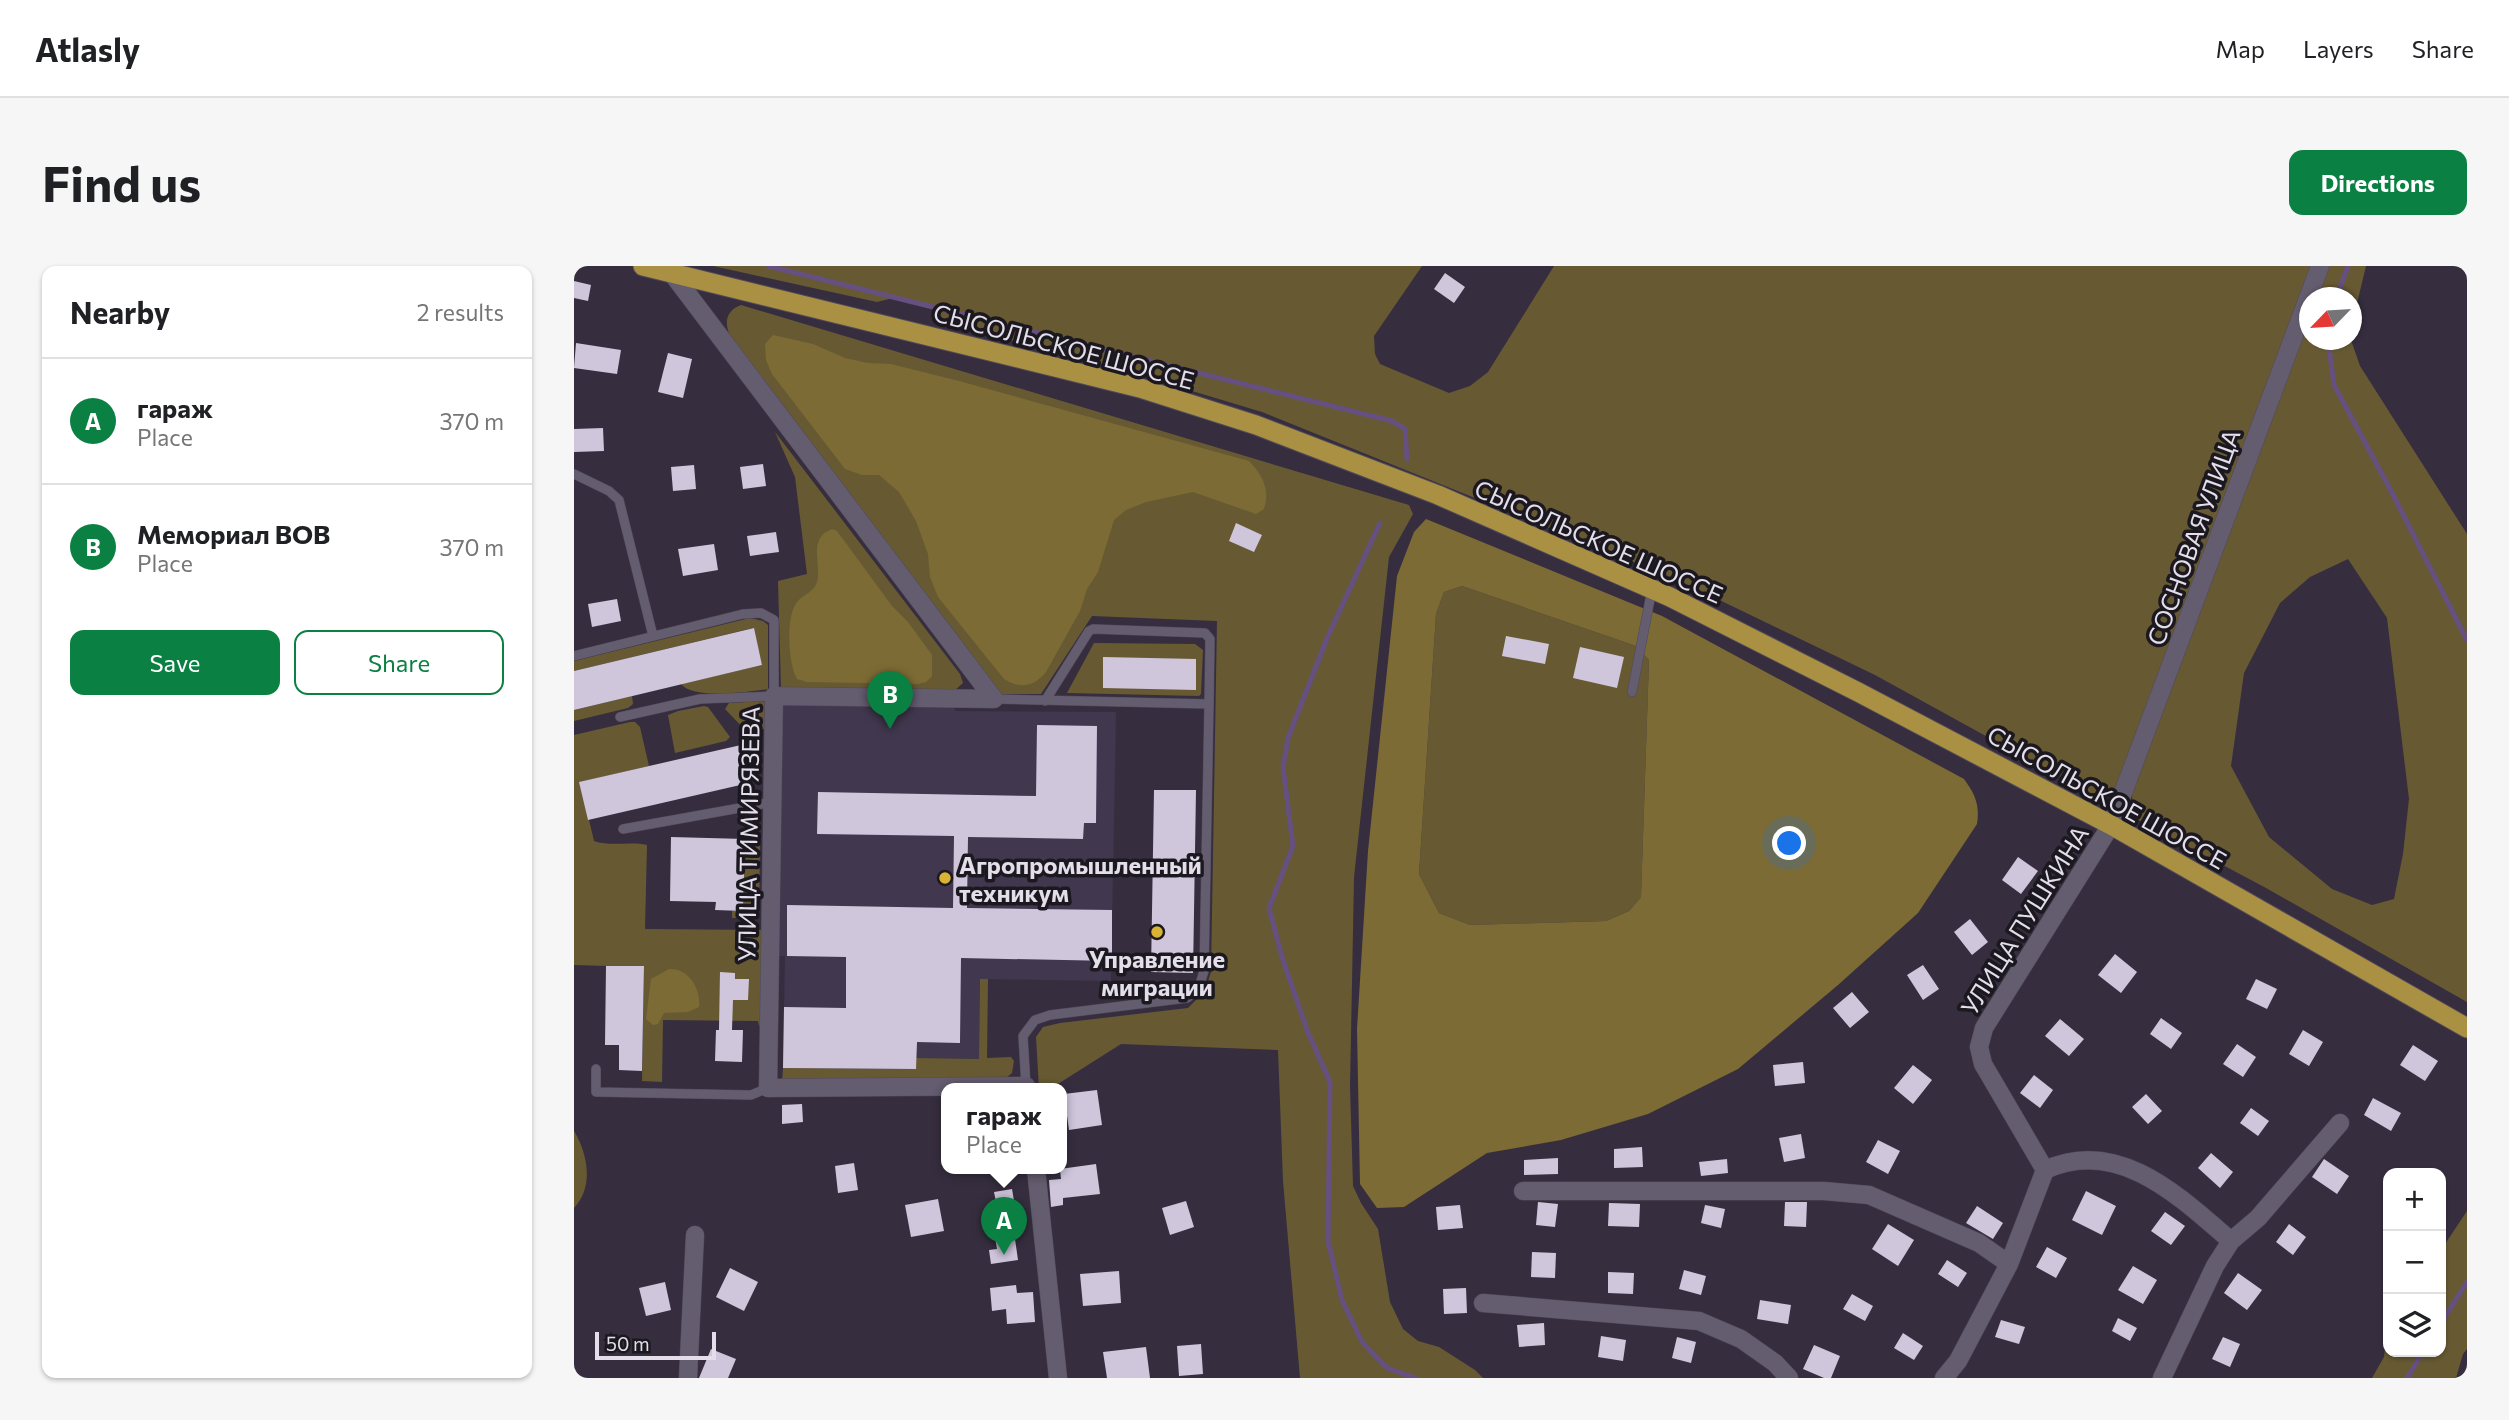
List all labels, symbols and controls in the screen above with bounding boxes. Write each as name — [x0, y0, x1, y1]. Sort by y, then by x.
text: Atlasly — [35, 28, 140, 69]
text: Map — [2216, 34, 2265, 63]
text: Layers — [2303, 34, 2374, 63]
text: Share — [2412, 34, 2474, 63]
button: Directions — [2289, 150, 2467, 215]
text: Find us — [42, 152, 201, 212]
north arrow — [2299, 287, 2362, 350]
text: Nearby — [70, 293, 170, 330]
street label: СЫСОЛЬСКОЕ ШОССЕ — [931, 297, 1197, 395]
text: 2 results — [417, 298, 504, 326]
text: гараж — [137, 392, 213, 423]
text: A — [85, 407, 101, 435]
text: 370 m — [439, 407, 504, 435]
text: Place — [137, 423, 193, 451]
street label: СОСНОВАЯ УЛИЦА — [2140, 425, 2246, 649]
street label: СЫСОЛЬСКОЕ ШОССЕ — [1470, 473, 1728, 609]
text: Мемориал ВОВ — [137, 518, 330, 549]
text: B — [85, 533, 101, 561]
text: 370 m — [439, 533, 504, 561]
text: Place — [137, 549, 193, 577]
button: Save — [70, 630, 280, 695]
button: Share — [294, 630, 504, 695]
pin: B — [867, 671, 913, 729]
street label: УЛИЦА ТИМИРЯЗЕВА — [731, 706, 765, 962]
street label: СЫСОЛЬСКОЕ ШОССЕ — [1982, 719, 2232, 875]
street label: УЛИЦА ПУШКИНА — [1954, 820, 2094, 1020]
your location — [1772, 826, 1806, 860]
place label: Агропромышленный техникум — [959, 850, 1202, 907]
marker: Агропромышленный техникум — [937, 870, 953, 886]
marker: Управление миграции — [1149, 924, 1165, 940]
place label: Управление миграции — [1089, 944, 1225, 1001]
popup — [941, 1083, 1067, 1174]
text: гараж — [966, 1099, 1042, 1130]
text: Place — [966, 1130, 1022, 1158]
map controls — [2383, 1168, 2446, 1357]
button: + — [2383, 1168, 2446, 1231]
pin: A — [981, 1197, 1027, 1255]
button: − — [2383, 1231, 2446, 1294]
button: layers — [2383, 1294, 2446, 1357]
scale bar — [595, 1329, 716, 1361]
text: 50 m — [606, 1332, 650, 1355]

